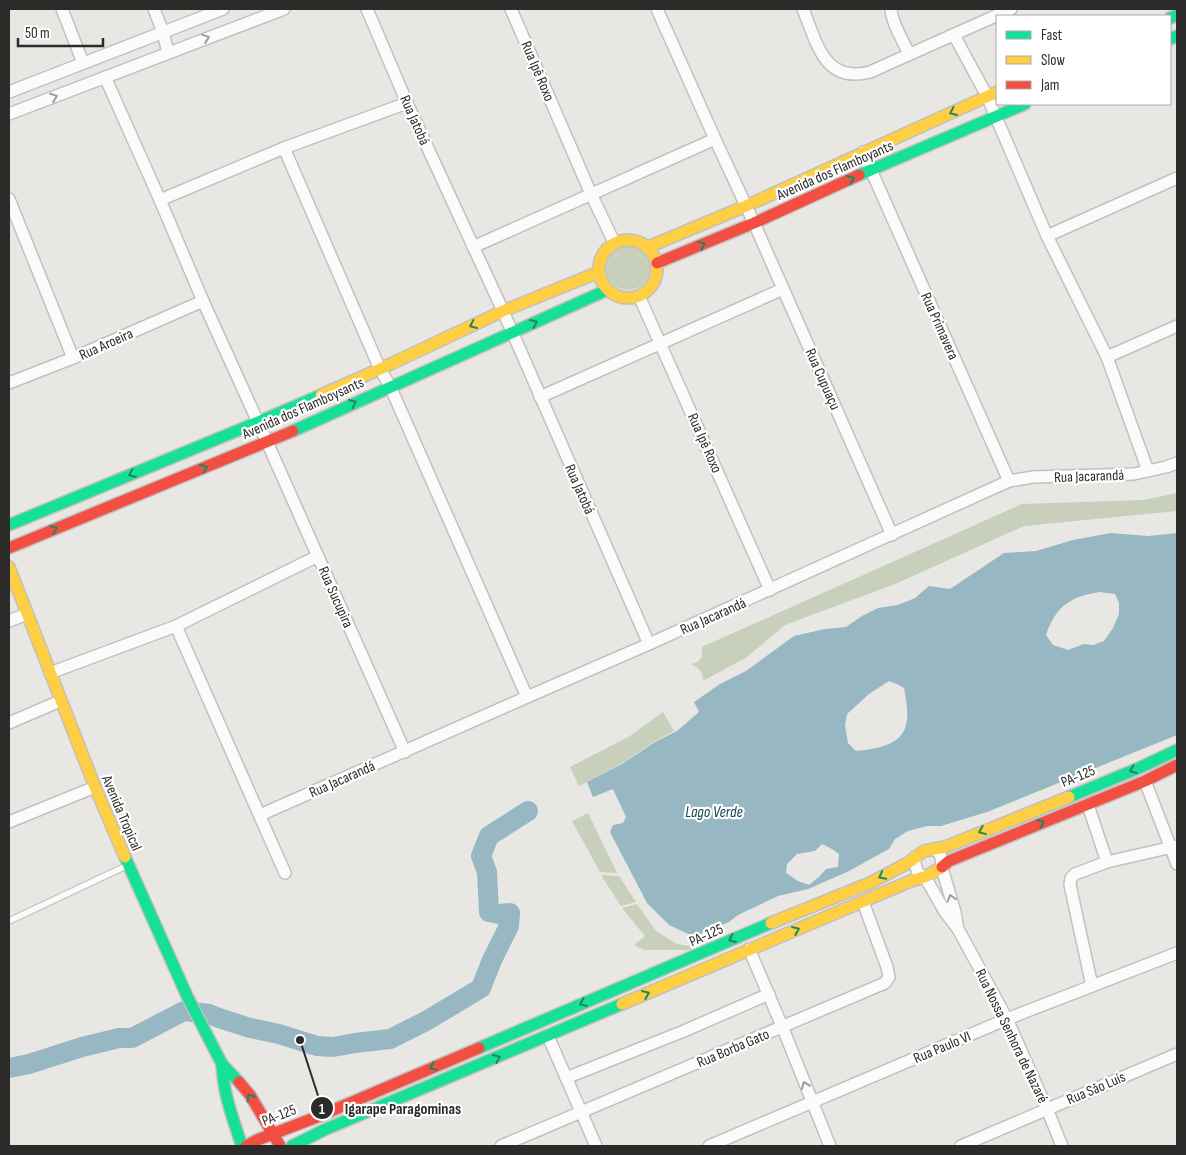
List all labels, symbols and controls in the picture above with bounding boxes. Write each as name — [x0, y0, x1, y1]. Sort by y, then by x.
scale bar — [18, 15, 102, 47]
legend — [996, 15, 1171, 105]
text: 50 m — [25, 24, 50, 43]
text: Fast — [1041, 26, 1063, 45]
one-way arrow — [201, 34, 210, 45]
street label: Rua Ipê Roxo — [516, 38, 559, 104]
text: Slow — [1041, 51, 1065, 70]
text: Jam — [1040, 76, 1059, 95]
one-way arrow — [49, 92, 58, 103]
street label: Rua Jatobá — [395, 92, 434, 148]
one-way arrow — [949, 105, 958, 116]
street label: Avenida dos Flamboyants — [773, 136, 897, 205]
one-way arrow — [846, 175, 855, 186]
one-way arrow — [697, 240, 706, 251]
street label: Rua Primavera — [916, 290, 963, 363]
one-way arrow — [469, 319, 478, 330]
one-way arrow — [529, 319, 538, 329]
street label: Rua Aroeira — [76, 324, 136, 365]
street label: Rua Cupuaçu — [801, 345, 845, 413]
street label: Avenida dos Flamboysants — [238, 373, 367, 444]
one-way arrow — [348, 398, 357, 409]
street label: Rua Ipê Roxo — [683, 410, 726, 476]
street label: Rua Jatobá — [560, 461, 599, 517]
one-way arrow — [199, 463, 208, 474]
street label: Rua Jacarandá — [1054, 466, 1125, 487]
one-way arrow — [128, 468, 137, 479]
one-way arrow — [49, 525, 58, 535]
street label: Rua Sucupira — [314, 564, 358, 631]
street label: Rua Jacarandá — [677, 593, 749, 639]
street label: Rua Jacarandá — [306, 756, 378, 802]
street label: PA-125 — [1058, 761, 1098, 792]
one-way arrow — [1129, 764, 1137, 774]
street label: Avenida Tropical — [97, 772, 146, 854]
water label: Lago Verde — [685, 803, 743, 822]
one-way arrow — [1036, 819, 1044, 829]
one-way arrow — [978, 825, 987, 836]
one-way arrow — [878, 870, 887, 880]
one-way arrow — [947, 894, 957, 903]
street label: PA-125 — [686, 920, 726, 951]
one-way arrow — [791, 925, 800, 936]
one-way arrow — [728, 933, 737, 944]
street label: Rua Nossa Senhora de Nazaré — [971, 966, 1052, 1106]
one-way arrow — [641, 989, 650, 1000]
one-way arrow — [579, 997, 588, 1008]
street label: Rua Borba Gato — [694, 1025, 772, 1072]
street label: Rua Paulo VI — [911, 1027, 974, 1068]
one-way arrow — [492, 1053, 501, 1064]
one-way arrow — [429, 1061, 438, 1071]
street label: Rua São Luís — [1064, 1068, 1129, 1109]
one-way arrow — [801, 1081, 812, 1090]
one-way arrow — [247, 1093, 256, 1102]
callout: Igarape Paragominas — [310, 1093, 471, 1124]
street label: PA-125 — [259, 1100, 299, 1131]
text: 1 — [319, 1100, 325, 1119]
text: Igarape Paragominas — [345, 1100, 461, 1119]

